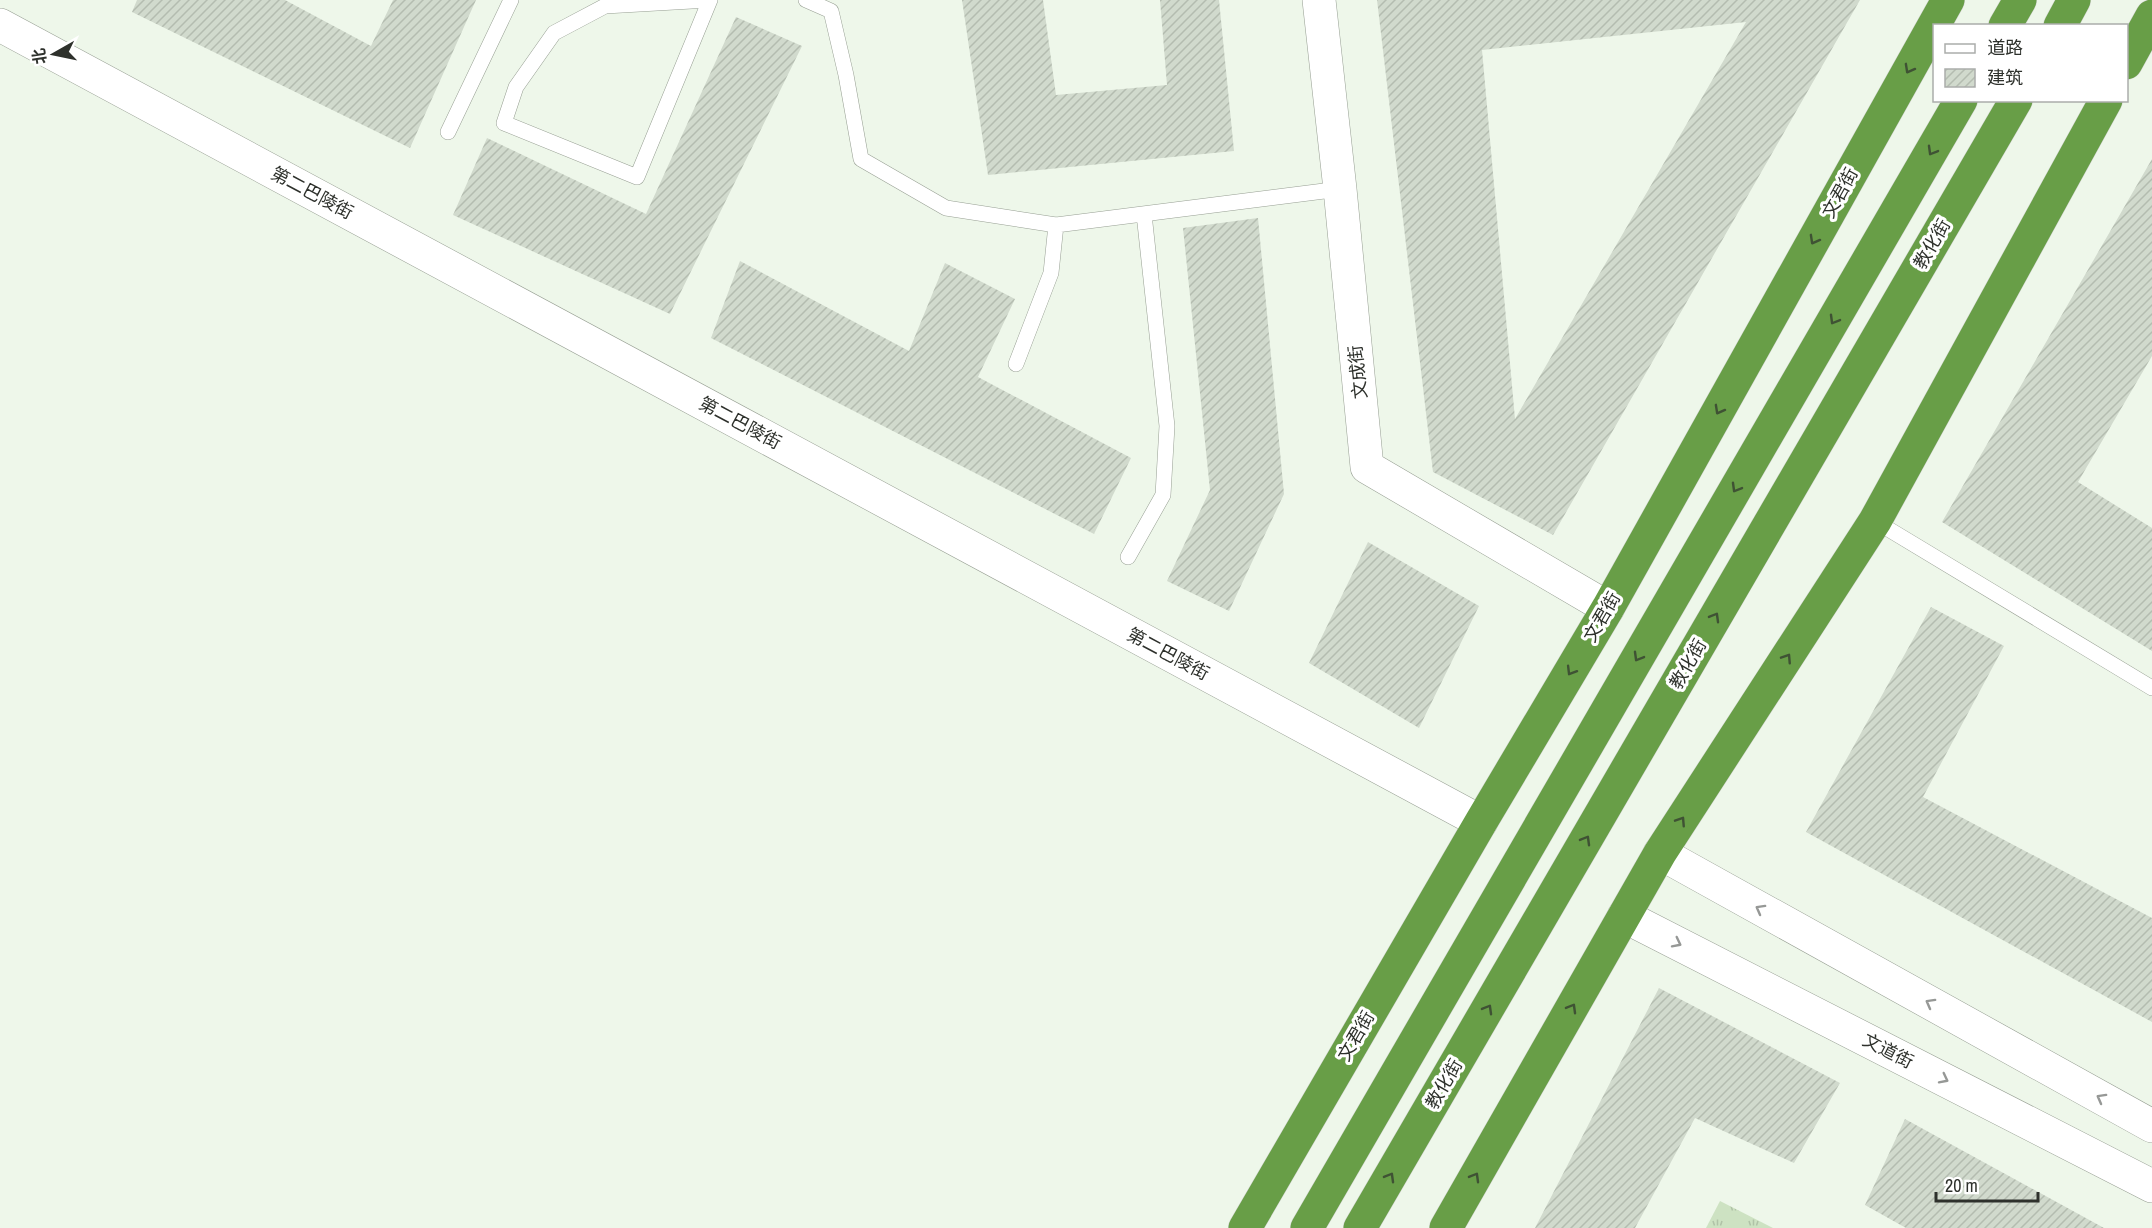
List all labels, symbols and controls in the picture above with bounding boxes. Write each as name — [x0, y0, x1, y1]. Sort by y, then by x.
north arrow — [24, 24, 84, 84]
legend — [1933, 24, 2128, 102]
text: 道路 — [1987, 35, 2023, 60]
text: 北 — [27, 47, 51, 66]
one-way arrow — [1905, 63, 1917, 74]
text: 建筑 — [1987, 65, 2023, 90]
one-way arrow — [1928, 145, 1939, 155]
street label: 第二巴陵街 — [267, 160, 358, 225]
street label: 文君街 — [1816, 163, 1864, 222]
street label: 教化街 — [1907, 214, 1956, 273]
one-way arrow — [1810, 233, 1821, 244]
one-way arrow — [1830, 314, 1841, 324]
street label: 文成街 — [1342, 344, 1373, 400]
street label: 第二巴陵街 — [695, 390, 786, 455]
one-way arrow — [1715, 404, 1726, 414]
one-way arrow — [1732, 482, 1743, 492]
street label: 文君街 — [1577, 587, 1626, 646]
one-way arrow — [1708, 613, 1720, 623]
street label: 第二巴陵街 — [1123, 621, 1214, 686]
street label: 教化街 — [1663, 634, 1712, 693]
one-way arrow — [1634, 651, 1645, 661]
one-way arrow — [1779, 653, 1790, 664]
one-way arrow — [1567, 665, 1578, 675]
one-way arrow — [1674, 817, 1685, 828]
one-way arrow — [1579, 836, 1590, 846]
one-way arrow — [1756, 905, 1766, 916]
one-way arrow — [1670, 936, 1681, 947]
one-way arrow — [1926, 999, 1937, 1010]
one-way arrow — [1565, 1004, 1576, 1014]
one-way arrow — [1481, 1005, 1492, 1015]
street label: 文君街 — [1331, 1006, 1380, 1065]
street label: 文道街 — [1858, 1027, 1918, 1074]
street label: 教化街 — [1419, 1054, 1468, 1113]
one-way arrow — [1937, 1072, 1948, 1083]
one-way arrow — [2097, 1094, 2107, 1105]
scale bar — [1936, 1165, 2038, 1203]
one-way arrow — [1382, 1173, 1394, 1184]
one-way arrow — [1468, 1173, 1480, 1183]
text: 20 m — [1945, 1173, 1978, 1198]

